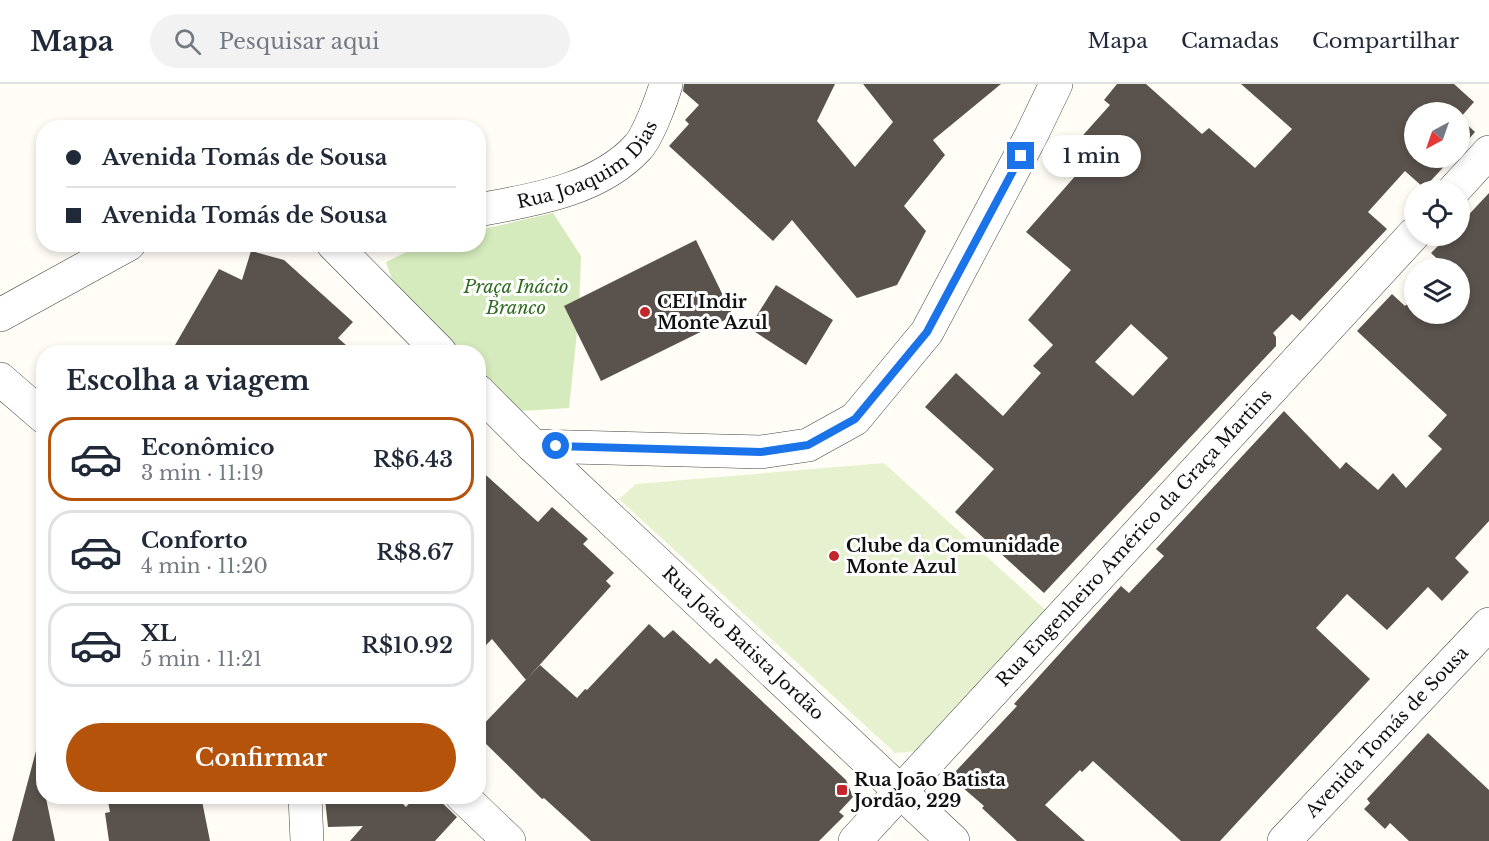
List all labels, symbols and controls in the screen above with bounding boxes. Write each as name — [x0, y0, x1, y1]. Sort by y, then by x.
search box — [150, 14, 570, 68]
text: Mapa — [30, 24, 114, 59]
icon: search — [171, 25, 204, 58]
text: Pesquisar aqui — [219, 28, 380, 55]
text: Mapa — [1088, 28, 1148, 54]
text: Camadas — [1181, 28, 1279, 54]
text: Compartilhar — [1312, 28, 1459, 54]
north arrow — [1404, 102, 1470, 168]
map controls — [1404, 102, 1470, 324]
street label: Rua Joaquim Dias — [515, 117, 662, 214]
callout: 1 min — [1042, 135, 1141, 177]
route end — [1007, 142, 1034, 169]
text: Avenida Tomás de Sousa — [102, 144, 387, 171]
text: 1 min — [1063, 144, 1120, 168]
button: locate — [1404, 180, 1470, 246]
text: Avenida Tomás de Sousa — [102, 202, 387, 229]
button: layers — [1404, 258, 1470, 324]
park label: Praça Inácio Branco — [462, 276, 569, 319]
place label: CEI Indir Monte Azul — [657, 291, 768, 334]
marker: CEI Indir Monte Azul — [638, 305, 652, 319]
text: Escolha a viagem — [66, 364, 310, 397]
street label: Rua Engenheiro Américo da Graça Martins — [992, 385, 1276, 691]
icon: car — [69, 432, 123, 486]
route start — [542, 432, 569, 459]
text: Econômico — [141, 434, 274, 461]
text: R$6.43 — [373, 446, 453, 473]
text: 3 min · 11:19 — [141, 461, 264, 485]
icon: car — [69, 525, 123, 579]
text: Conforto — [141, 527, 247, 554]
place label: Clube da Comunidade Monte Azul — [846, 535, 1060, 578]
text: R$8.67 — [376, 539, 453, 566]
marker: Clube da Comunidade Monte Azul — [827, 549, 841, 563]
text: 4 min · 11:20 — [141, 554, 268, 578]
street label: Rua João Batista Jordão — [657, 562, 828, 725]
icon: car — [69, 618, 123, 672]
text: XL — [141, 620, 176, 647]
text: R$10.92 — [361, 632, 453, 659]
street label: Avenida Tomás de Sousa — [1300, 642, 1473, 823]
text: 5 min · 11:21 — [141, 647, 262, 671]
button: Confirmar — [66, 723, 456, 792]
place label: Rua João Batista Jordão, 229 — [850, 769, 1007, 812]
marker: Rua João Batista Jordão, 229 — [835, 783, 849, 797]

